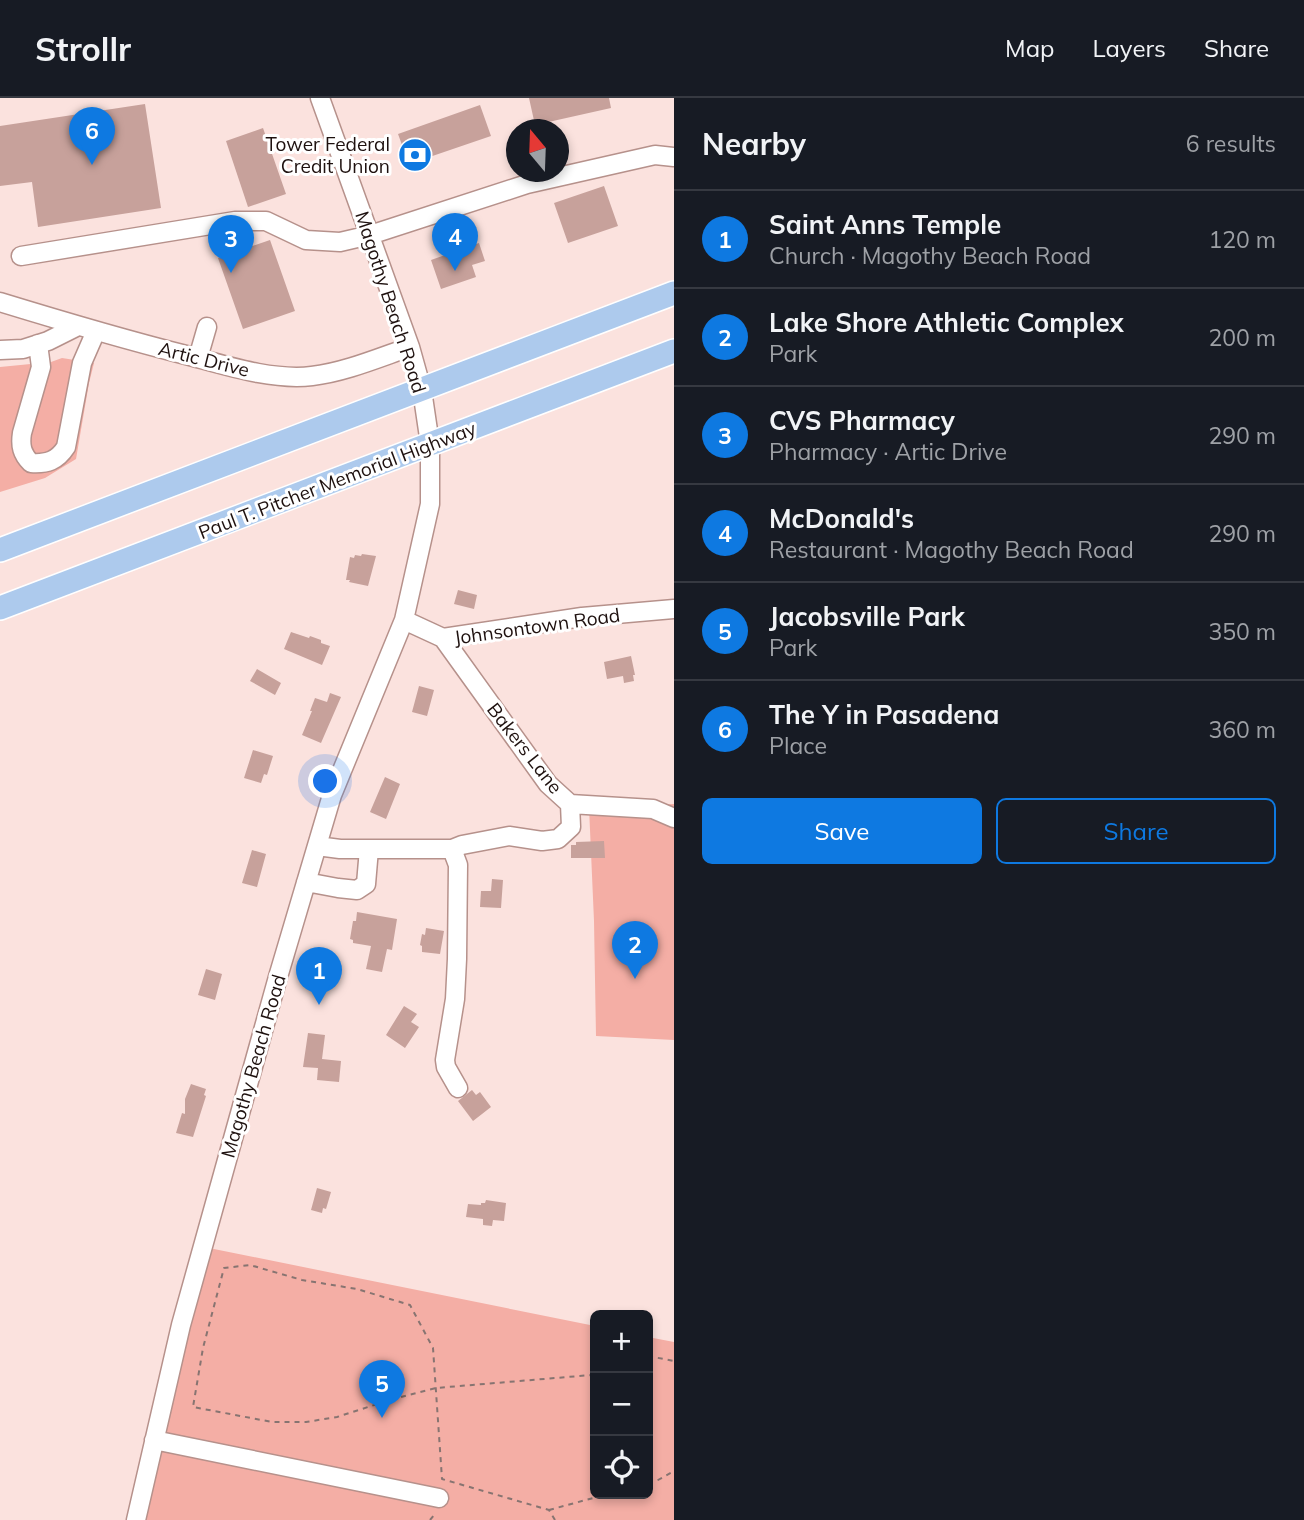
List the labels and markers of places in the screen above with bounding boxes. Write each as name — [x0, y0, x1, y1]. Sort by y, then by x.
pin: 6 — [69, 107, 115, 165]
place label: Tower Federal Credit Union — [266, 132, 390, 178]
bank icon: Tower Federal Credit Union — [396, 136, 434, 174]
pin: 4 — [432, 213, 478, 271]
pin: 3 — [208, 215, 254, 273]
pin: 2 — [612, 921, 658, 979]
pin: 1 — [296, 947, 342, 1005]
pin: 5 — [359, 1360, 405, 1418]

